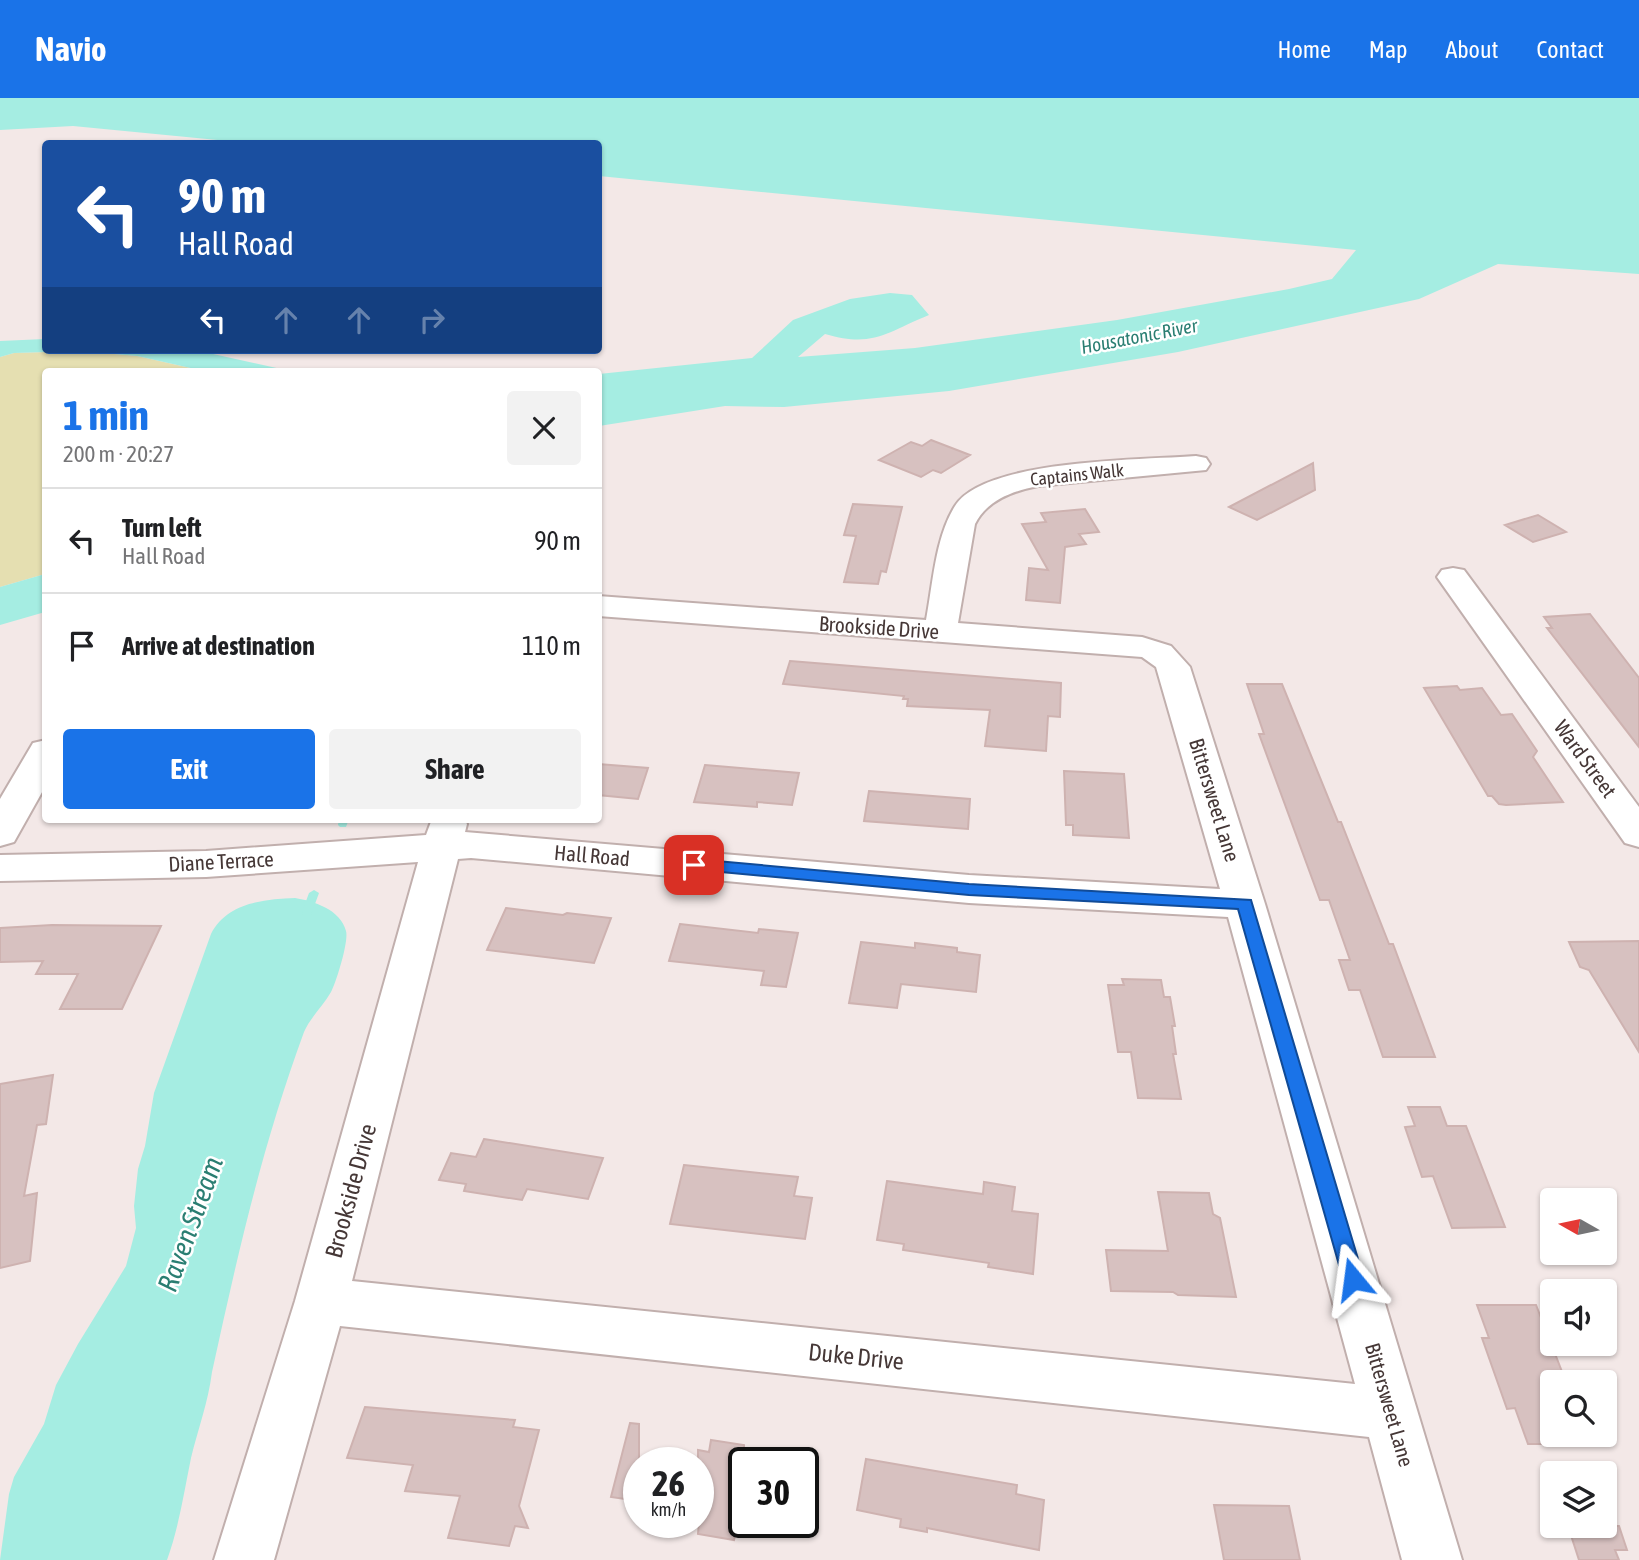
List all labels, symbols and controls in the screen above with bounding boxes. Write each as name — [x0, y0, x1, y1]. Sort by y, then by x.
text: Navio — [35, 30, 107, 68]
text: Home — [1277, 36, 1331, 63]
text: Map — [1369, 36, 1407, 63]
text: About — [1445, 36, 1498, 63]
text: Contact — [1536, 36, 1604, 63]
text: 90 m — [178, 167, 266, 223]
icon: left — [63, 168, 154, 259]
text: Hall Road — [178, 225, 294, 262]
icon: left — [194, 301, 232, 339]
icon: ahead — [267, 301, 305, 339]
icon: ahead — [340, 301, 378, 339]
icon: right — [413, 301, 451, 339]
water label: Housatonic River — [1079, 314, 1200, 358]
text: 1 min — [63, 391, 149, 439]
button: close — [507, 391, 581, 465]
text: 200 m · 20:27 — [63, 441, 174, 467]
street label: Captains Walk — [1029, 459, 1125, 490]
text: Turn left — [122, 513, 202, 543]
icon: left — [63, 522, 101, 560]
text: 90 m — [534, 526, 581, 556]
text: Hall Road — [122, 543, 205, 569]
street label: Brookside Drive — [818, 611, 940, 643]
icon: arrive — [63, 627, 101, 665]
text: Arrive at destination — [122, 631, 315, 661]
text: 110 m — [522, 631, 581, 661]
street label: Ward Street — [1550, 715, 1622, 802]
button: Exit — [63, 729, 315, 809]
button: Share — [329, 729, 581, 809]
street label: Bittersweet Lane — [1185, 735, 1245, 864]
pin — [664, 835, 724, 895]
street label: Hall Road — [553, 840, 631, 870]
street label: Diane Terrace — [168, 846, 274, 876]
icon: arrive — [675, 846, 713, 884]
street label: Brookside Drive — [320, 1121, 381, 1261]
water label: Raven Stream — [151, 1152, 229, 1296]
north arrow — [1540, 1188, 1617, 1265]
map controls — [1540, 1188, 1617, 1538]
position arrow — [1316, 1242, 1390, 1316]
button: sound — [1540, 1279, 1617, 1356]
street label: Duke Drive — [807, 1338, 905, 1375]
street label: Bittersweet Lane — [1361, 1340, 1419, 1469]
button: search — [1540, 1370, 1617, 1447]
speed limit sign: 30 — [728, 1447, 819, 1538]
button: layers — [1540, 1461, 1617, 1538]
text: 26 — [652, 1463, 685, 1503]
text: km/h — [651, 1499, 686, 1520]

